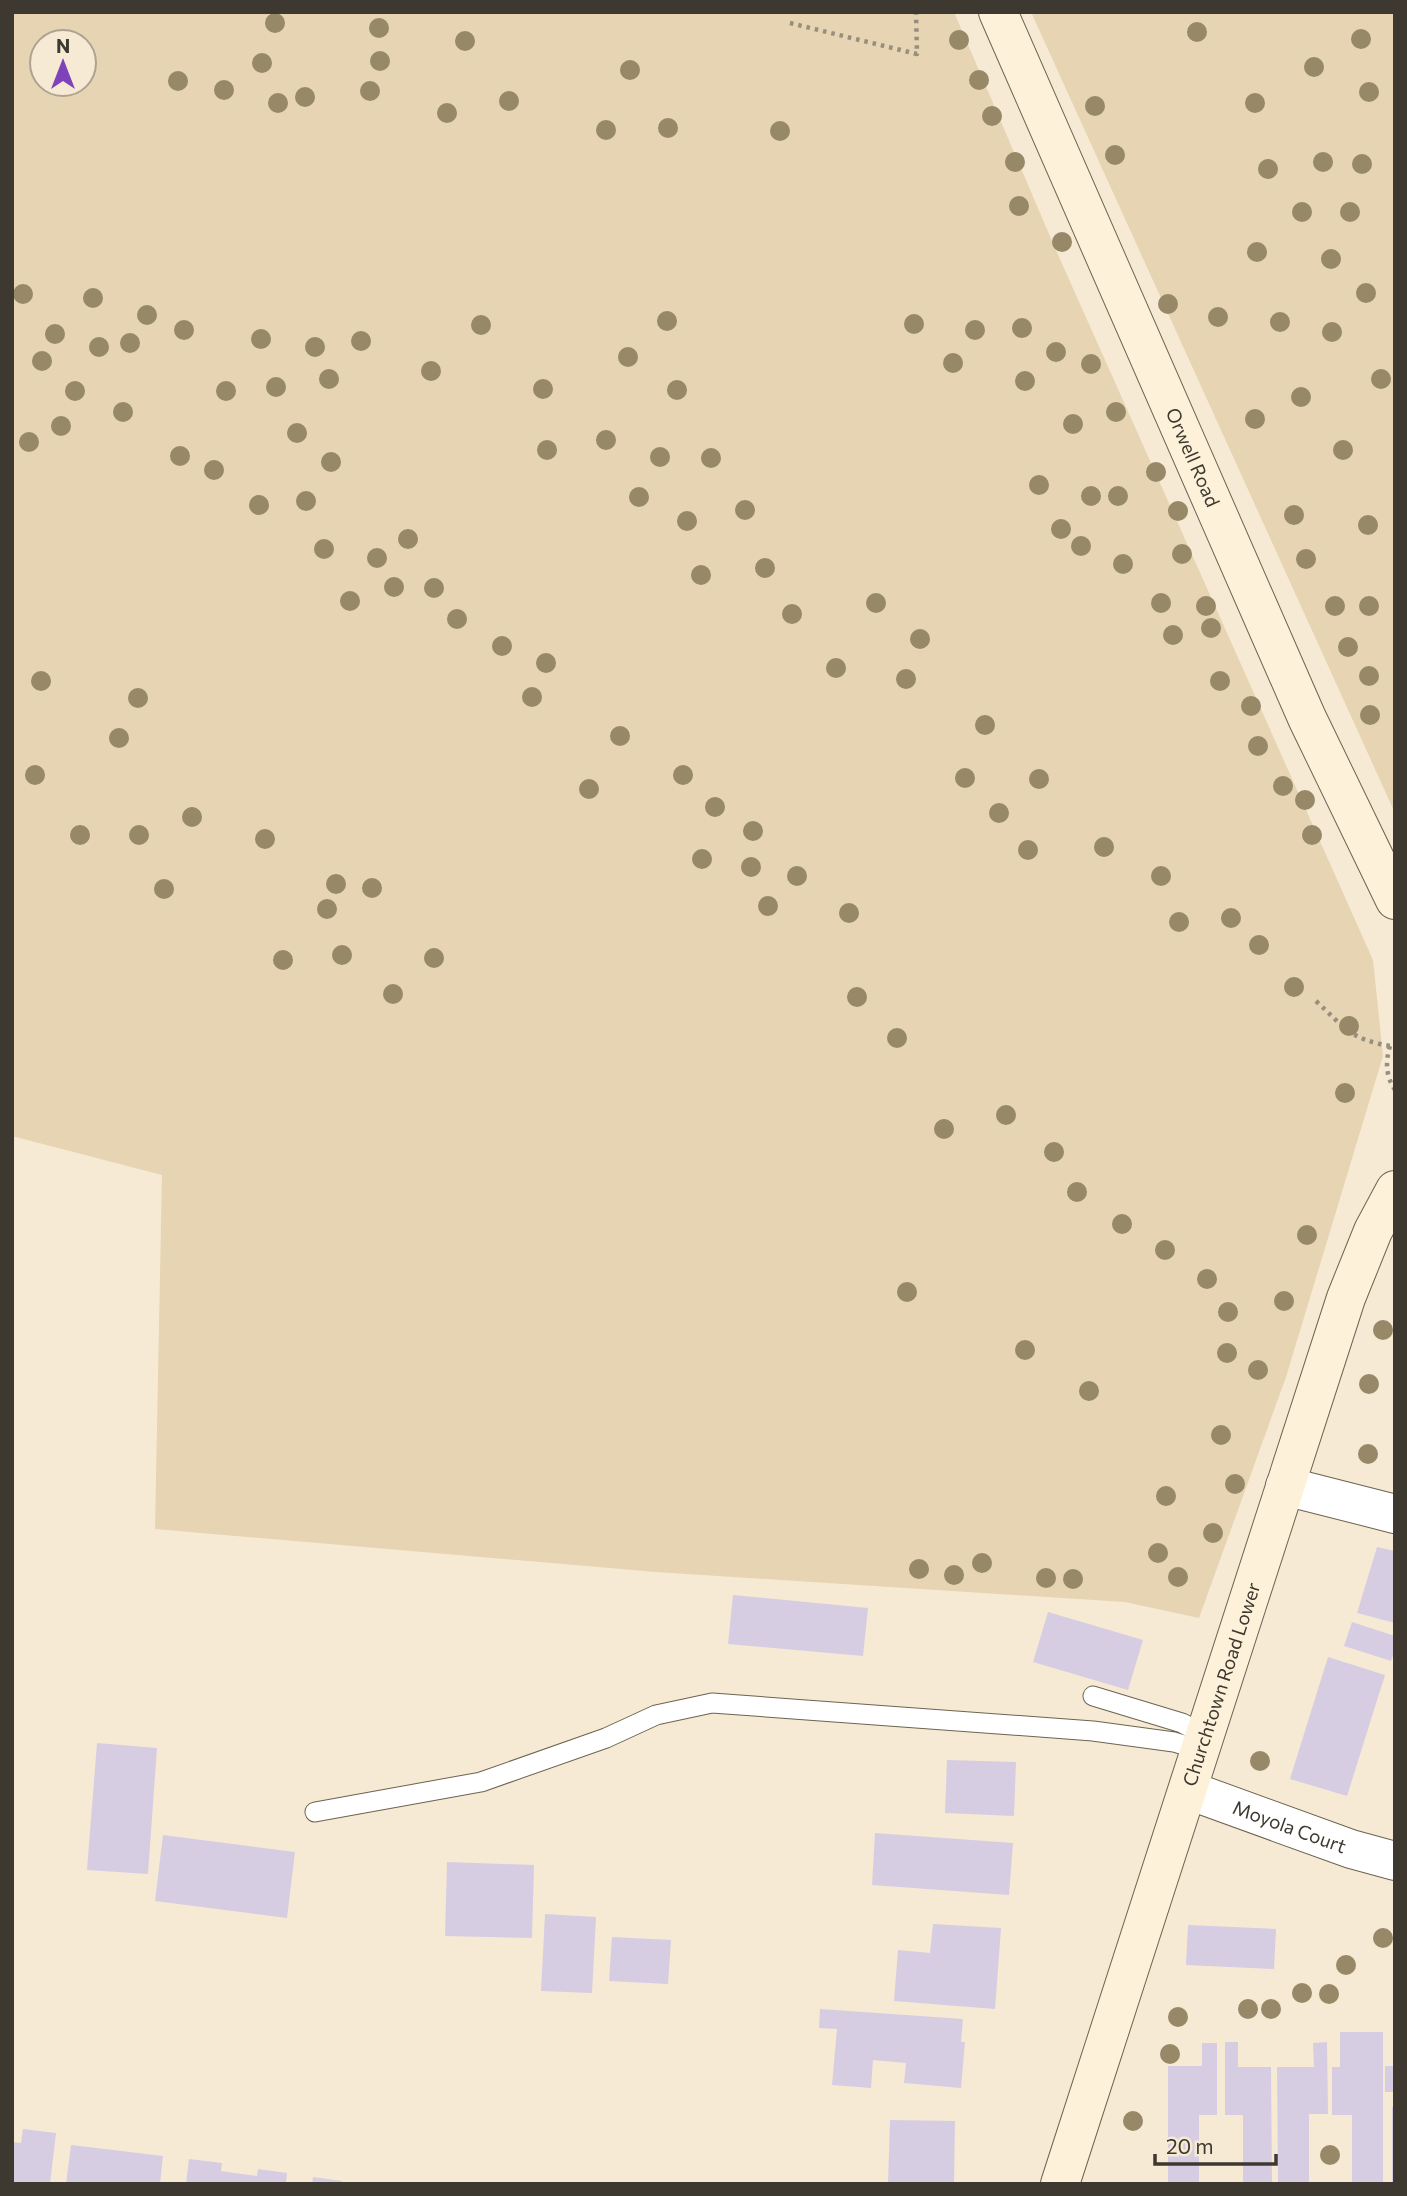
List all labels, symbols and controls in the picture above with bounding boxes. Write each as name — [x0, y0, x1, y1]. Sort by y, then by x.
north arrow — [28, 28, 98, 98]
text: N — [56, 34, 70, 57]
street label: Orwell Road — [1162, 404, 1225, 510]
street label: Churchtown Road Lower — [1177, 1579, 1265, 1789]
street label: Moyola Court — [1230, 1795, 1350, 1857]
scale bar — [1155, 2122, 1276, 2166]
text: 20 m — [1166, 2133, 1214, 2158]

